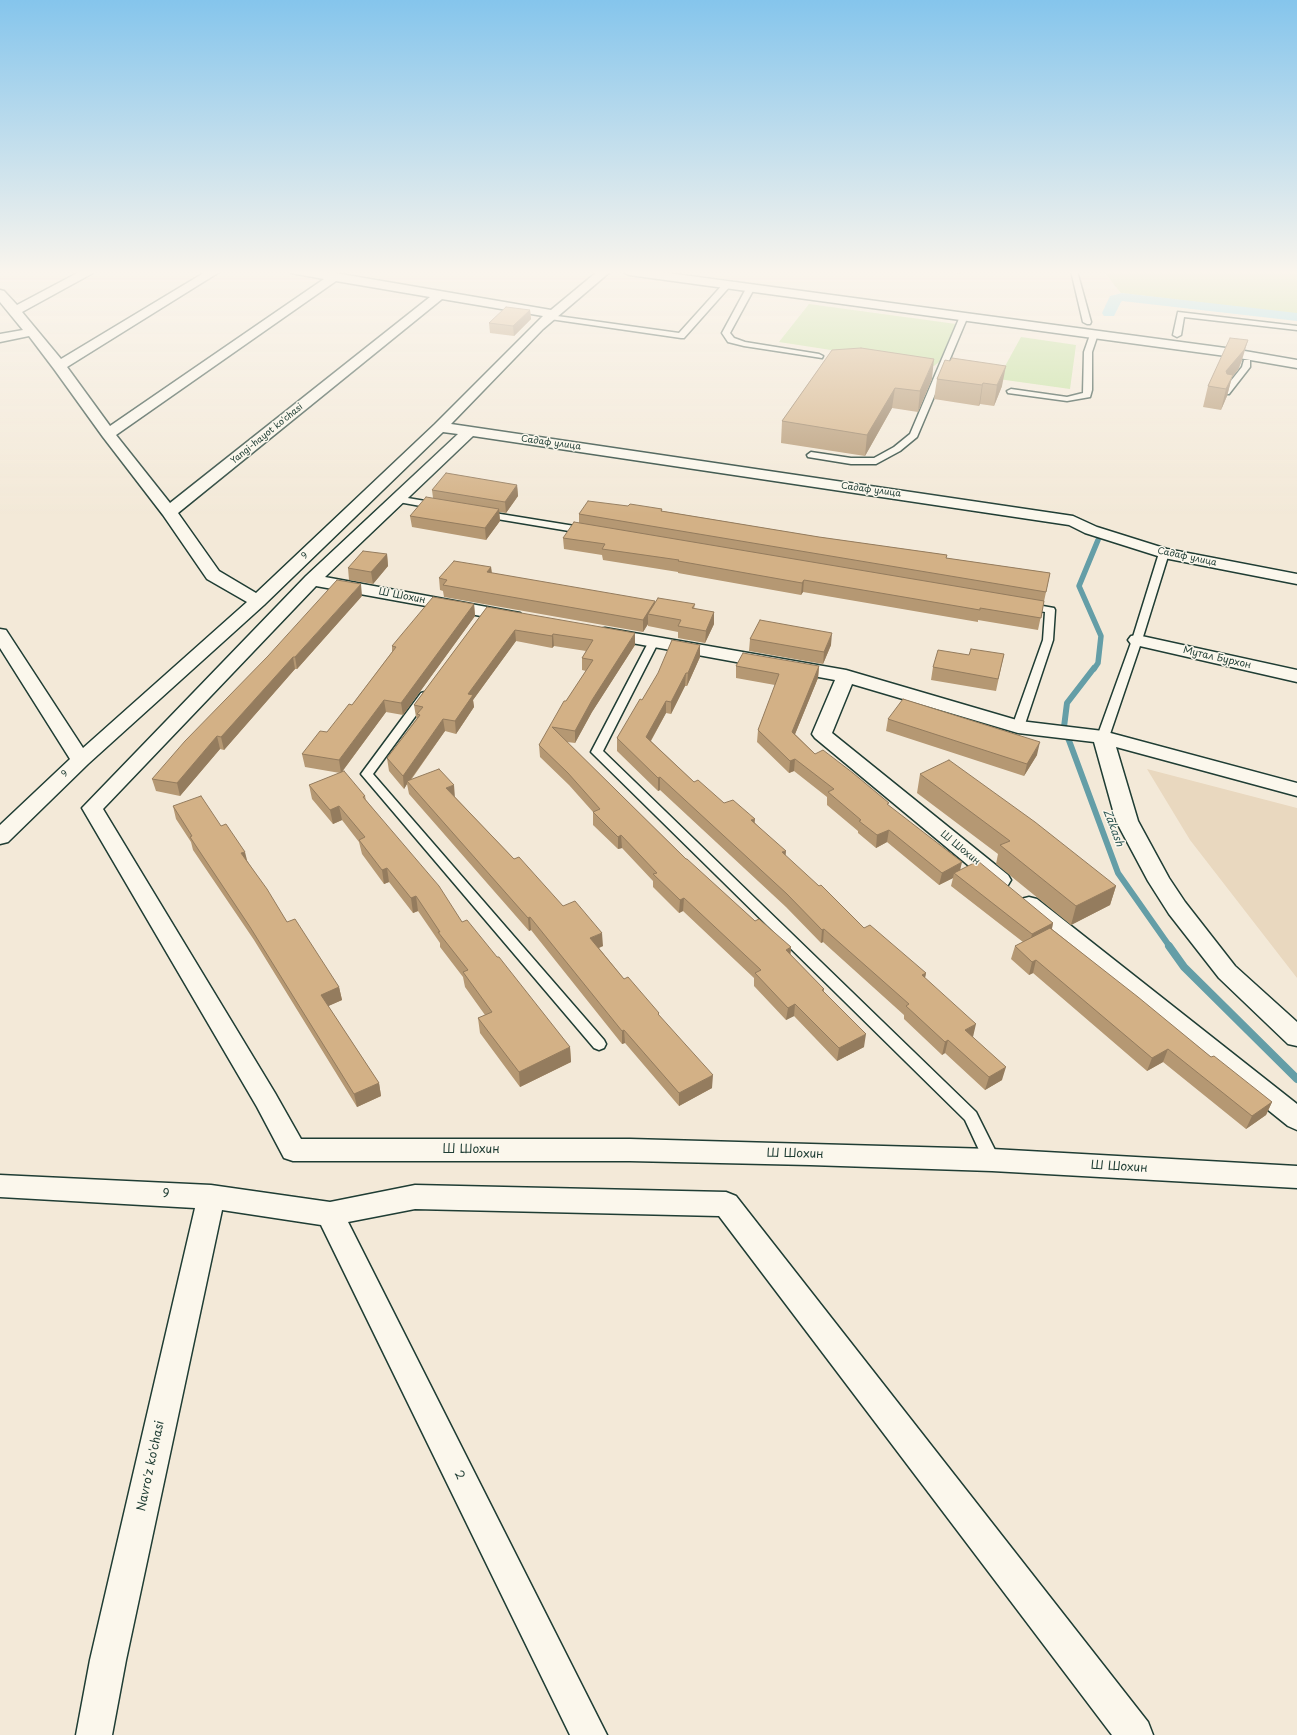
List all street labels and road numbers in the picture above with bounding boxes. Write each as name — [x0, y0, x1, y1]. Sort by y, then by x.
street label: Yangi-hayot ko'chasi — [229, 402, 305, 466]
street label: Садаф улица — [520, 433, 582, 453]
street label: Садаф улица — [840, 480, 902, 500]
street label: Садаф улица — [1156, 545, 1218, 569]
street label: 9 — [299, 550, 311, 562]
street label: Ш Шохин — [377, 586, 427, 606]
street label: Мутал Бурхон — [1182, 644, 1252, 672]
street label: 9 — [59, 768, 71, 780]
street label: Ш Шохин — [938, 828, 982, 868]
street label: Ш Шохин — [442, 1143, 500, 1157]
street label: Ш Шохин — [766, 1146, 824, 1162]
street label: Ш Шохин — [1090, 1158, 1148, 1176]
street label: 9 — [162, 1187, 170, 1201]
street label: Navro'z ko'chasi — [134, 1419, 168, 1513]
street label: 2 — [451, 1468, 467, 1482]

